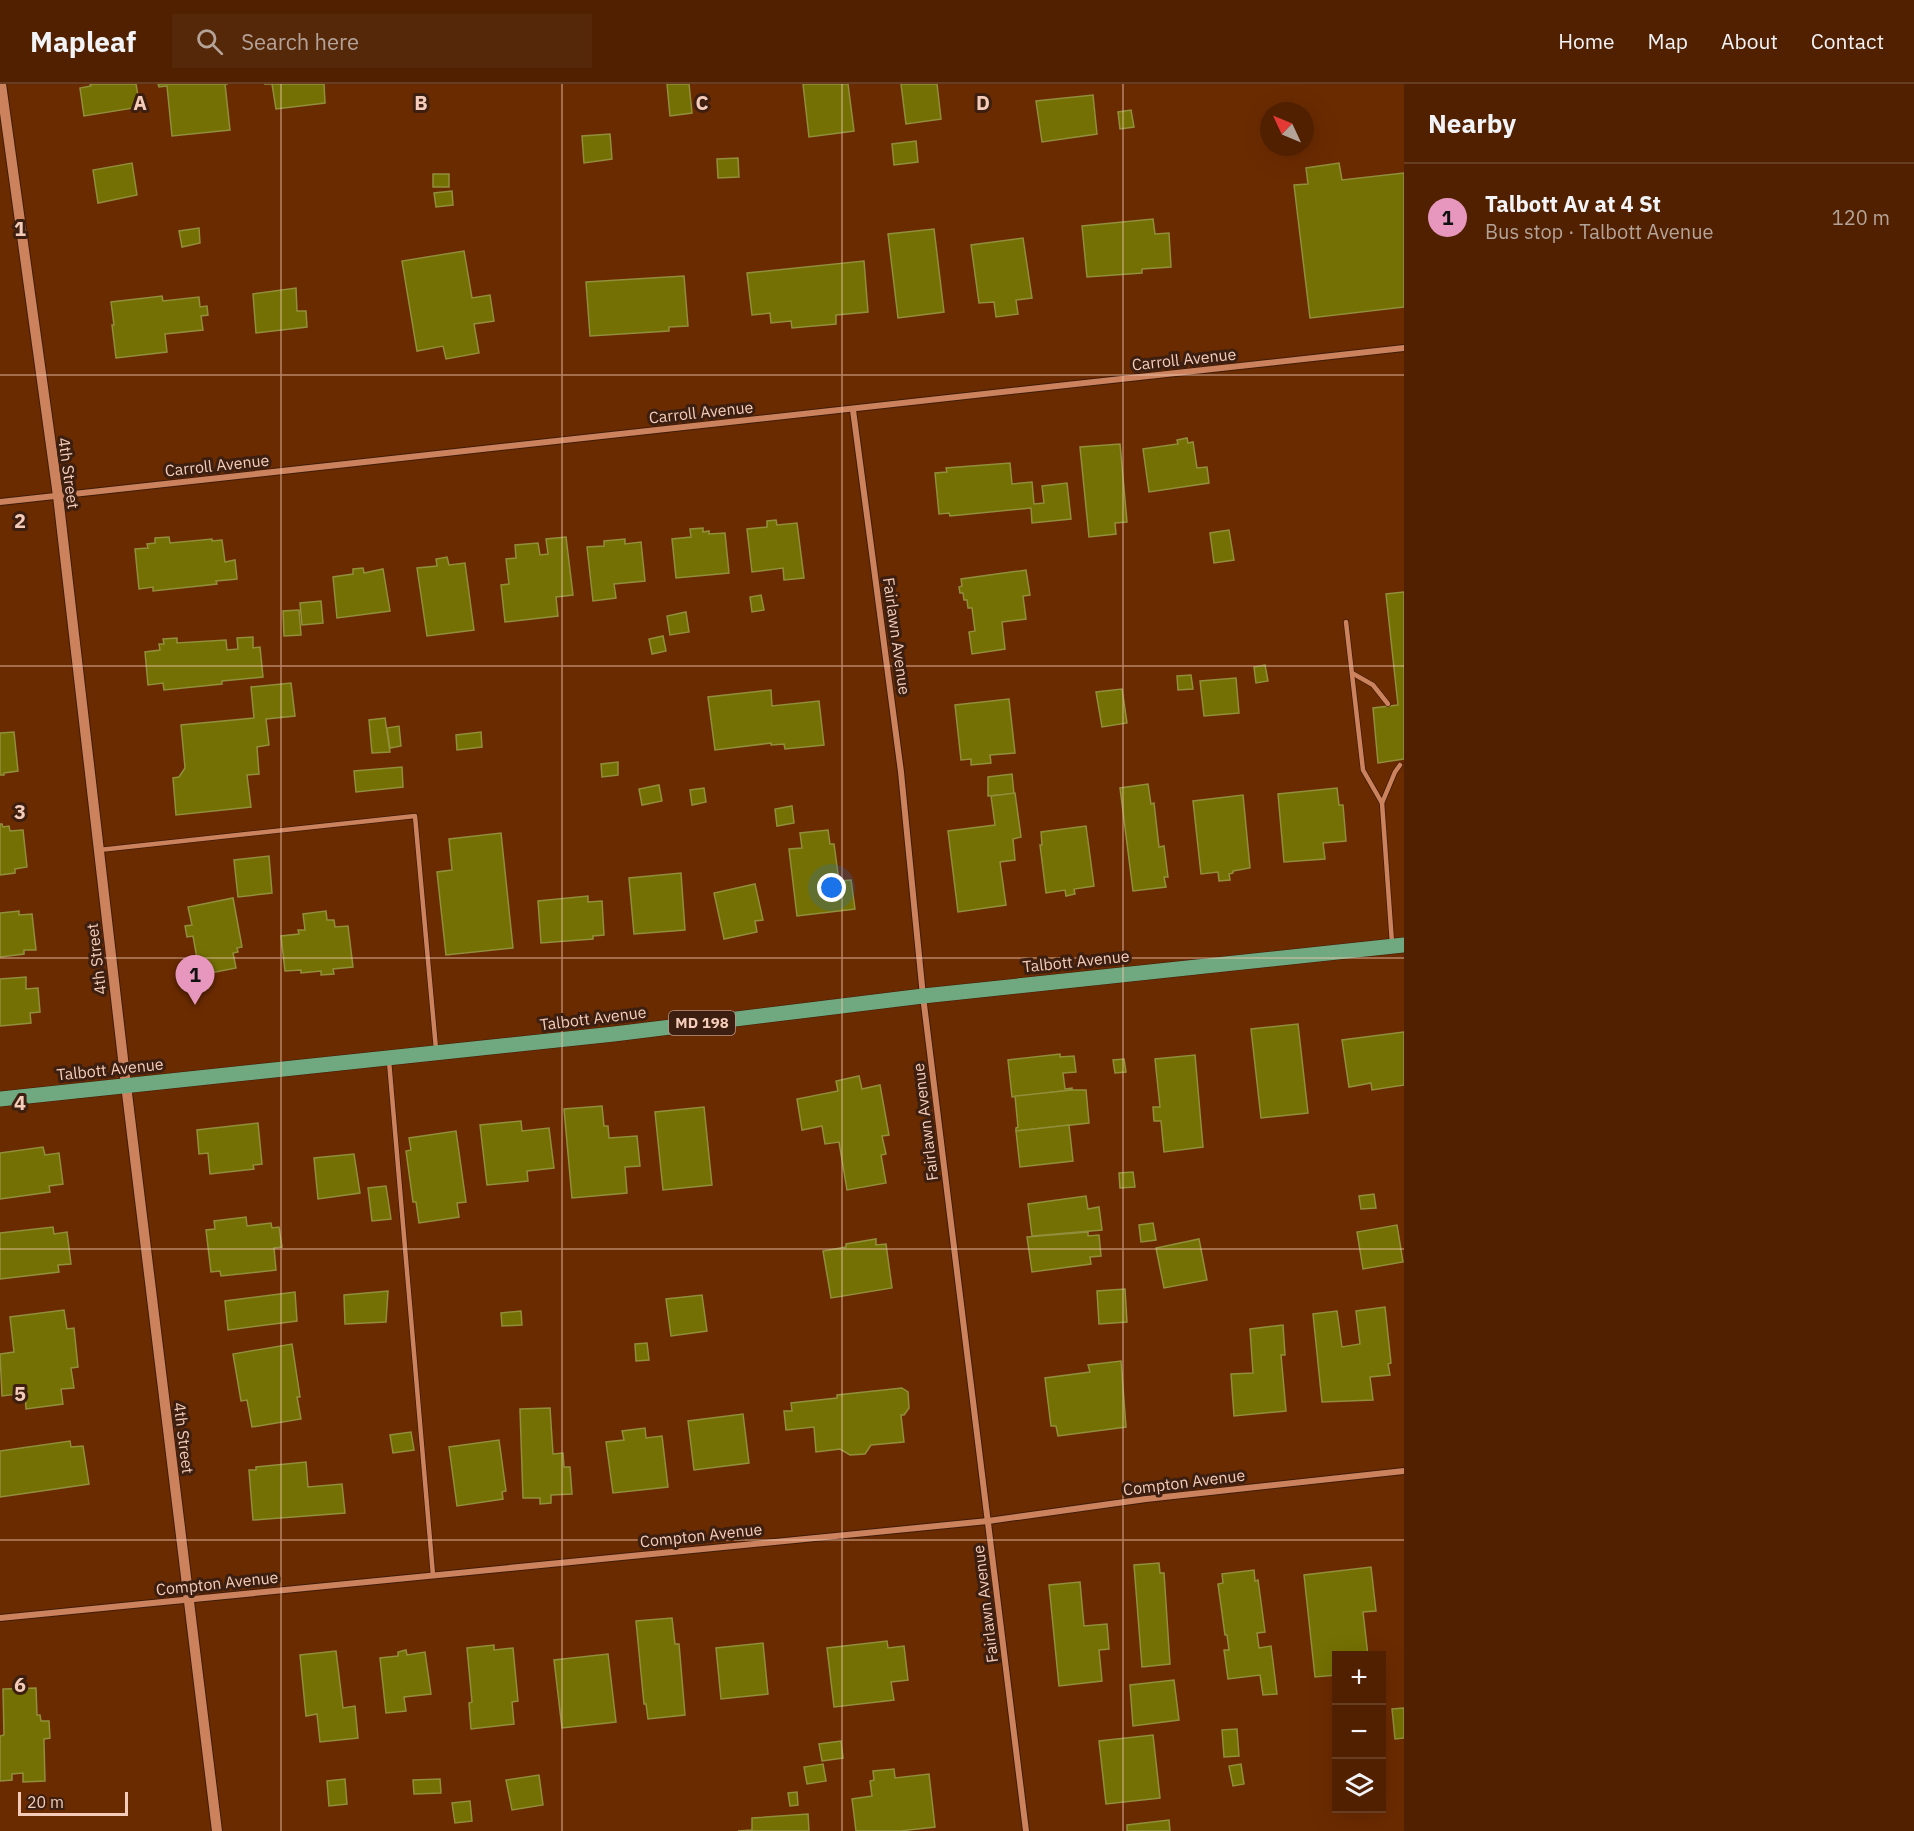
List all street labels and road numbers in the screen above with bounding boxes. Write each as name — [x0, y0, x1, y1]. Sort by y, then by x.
street label: Carroll Avenue — [1131, 344, 1237, 374]
street label: Carroll Avenue — [648, 397, 754, 427]
street label: 4th Street — [54, 436, 84, 510]
street label: Carroll Avenue — [164, 450, 270, 480]
street label: Fairlawn Avenue — [879, 576, 915, 696]
street label: 4th Street — [82, 922, 110, 996]
street label: Talbott Avenue — [1022, 945, 1131, 977]
street label: Talbott Avenue — [538, 1002, 648, 1034]
road number: MD 198 — [669, 1011, 735, 1035]
street label: Talbott Avenue — [56, 1053, 165, 1085]
street label: Fairlawn Avenue — [908, 1062, 942, 1182]
street label: 4th Street — [170, 1401, 198, 1475]
street label: Compton Avenue — [1122, 1465, 1246, 1499]
street label: Compton Avenue — [639, 1519, 763, 1551]
street label: Fairlawn Avenue — [968, 1544, 1002, 1664]
street label: Compton Avenue — [155, 1567, 279, 1599]

